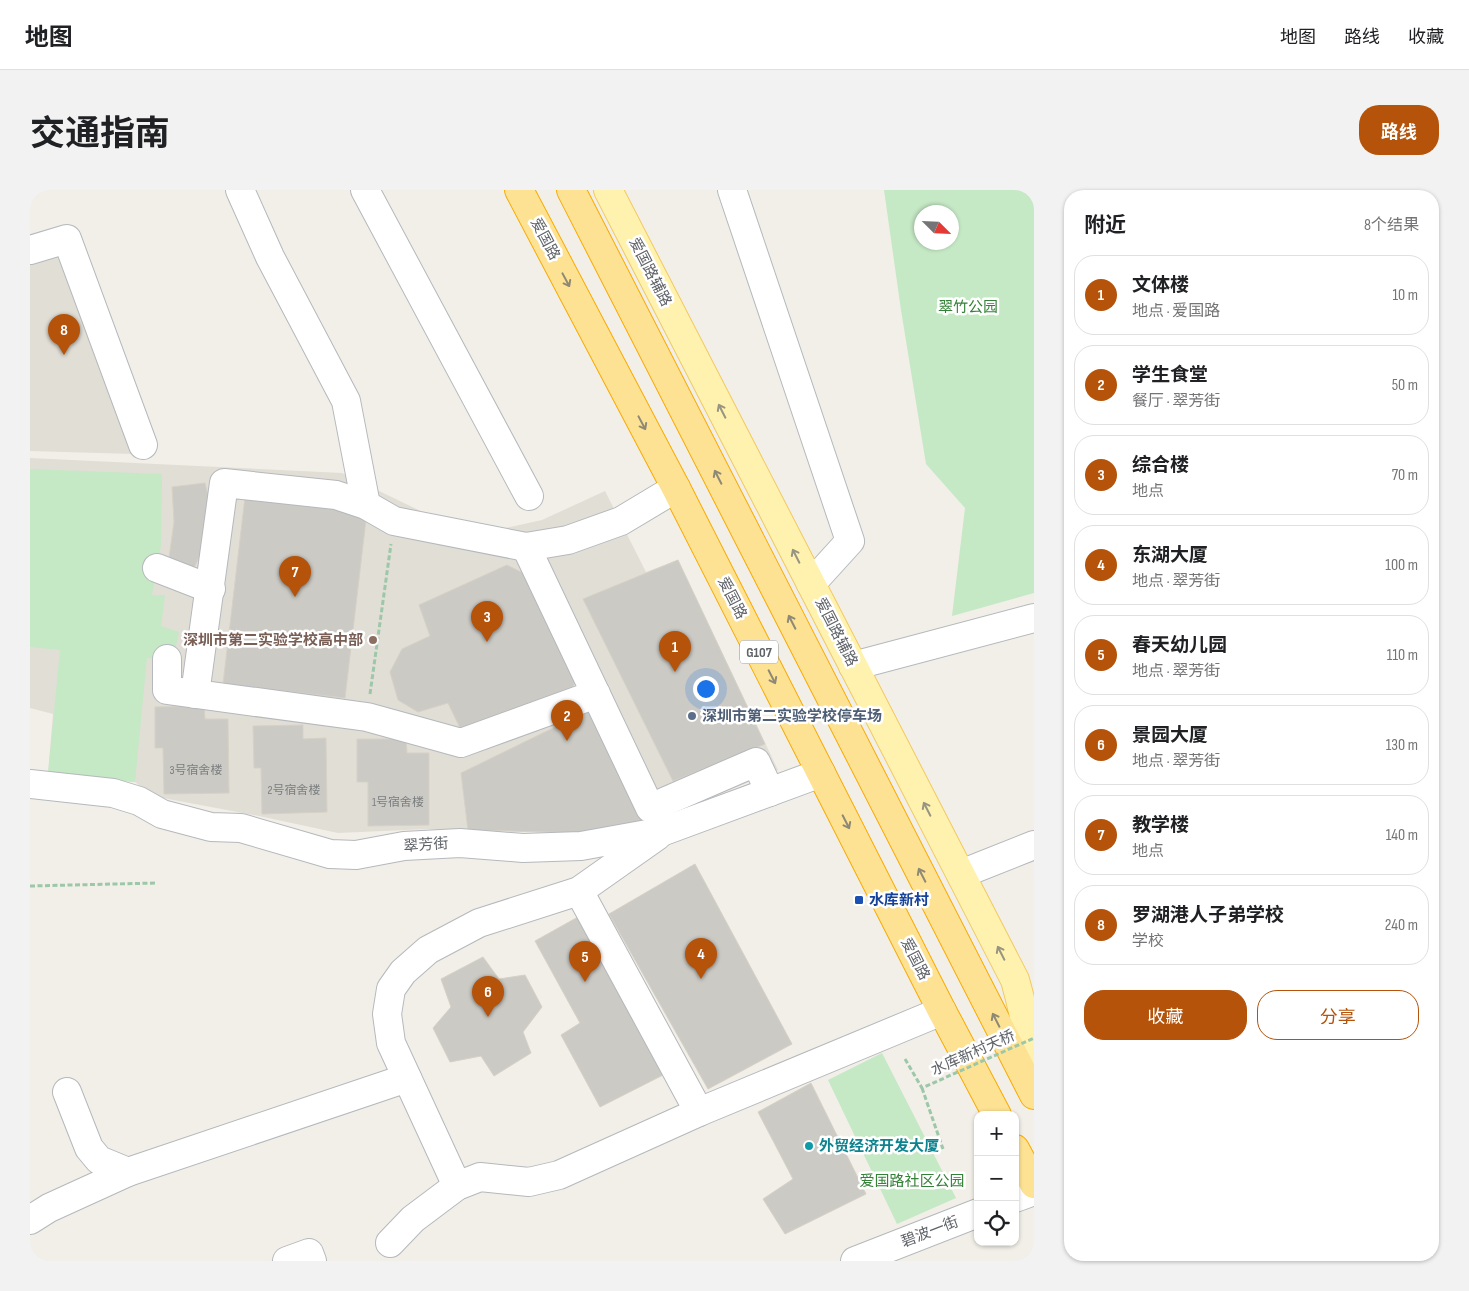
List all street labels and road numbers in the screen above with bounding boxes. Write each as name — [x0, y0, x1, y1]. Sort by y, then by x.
street label: 爱国路 — [526, 215, 564, 263]
street label: 爱国路辅路 — [625, 234, 675, 310]
street label: 爱国路 — [713, 574, 751, 622]
street label: 爱国路辅路 — [811, 594, 861, 670]
road number: G107 — [740, 641, 778, 664]
street label: 翠芳街 — [403, 834, 449, 856]
street label: 爱国路 — [896, 935, 934, 983]
street label: 水库新村天桥 — [928, 1026, 1018, 1080]
street label: 碧波一街 — [899, 1212, 961, 1252]

